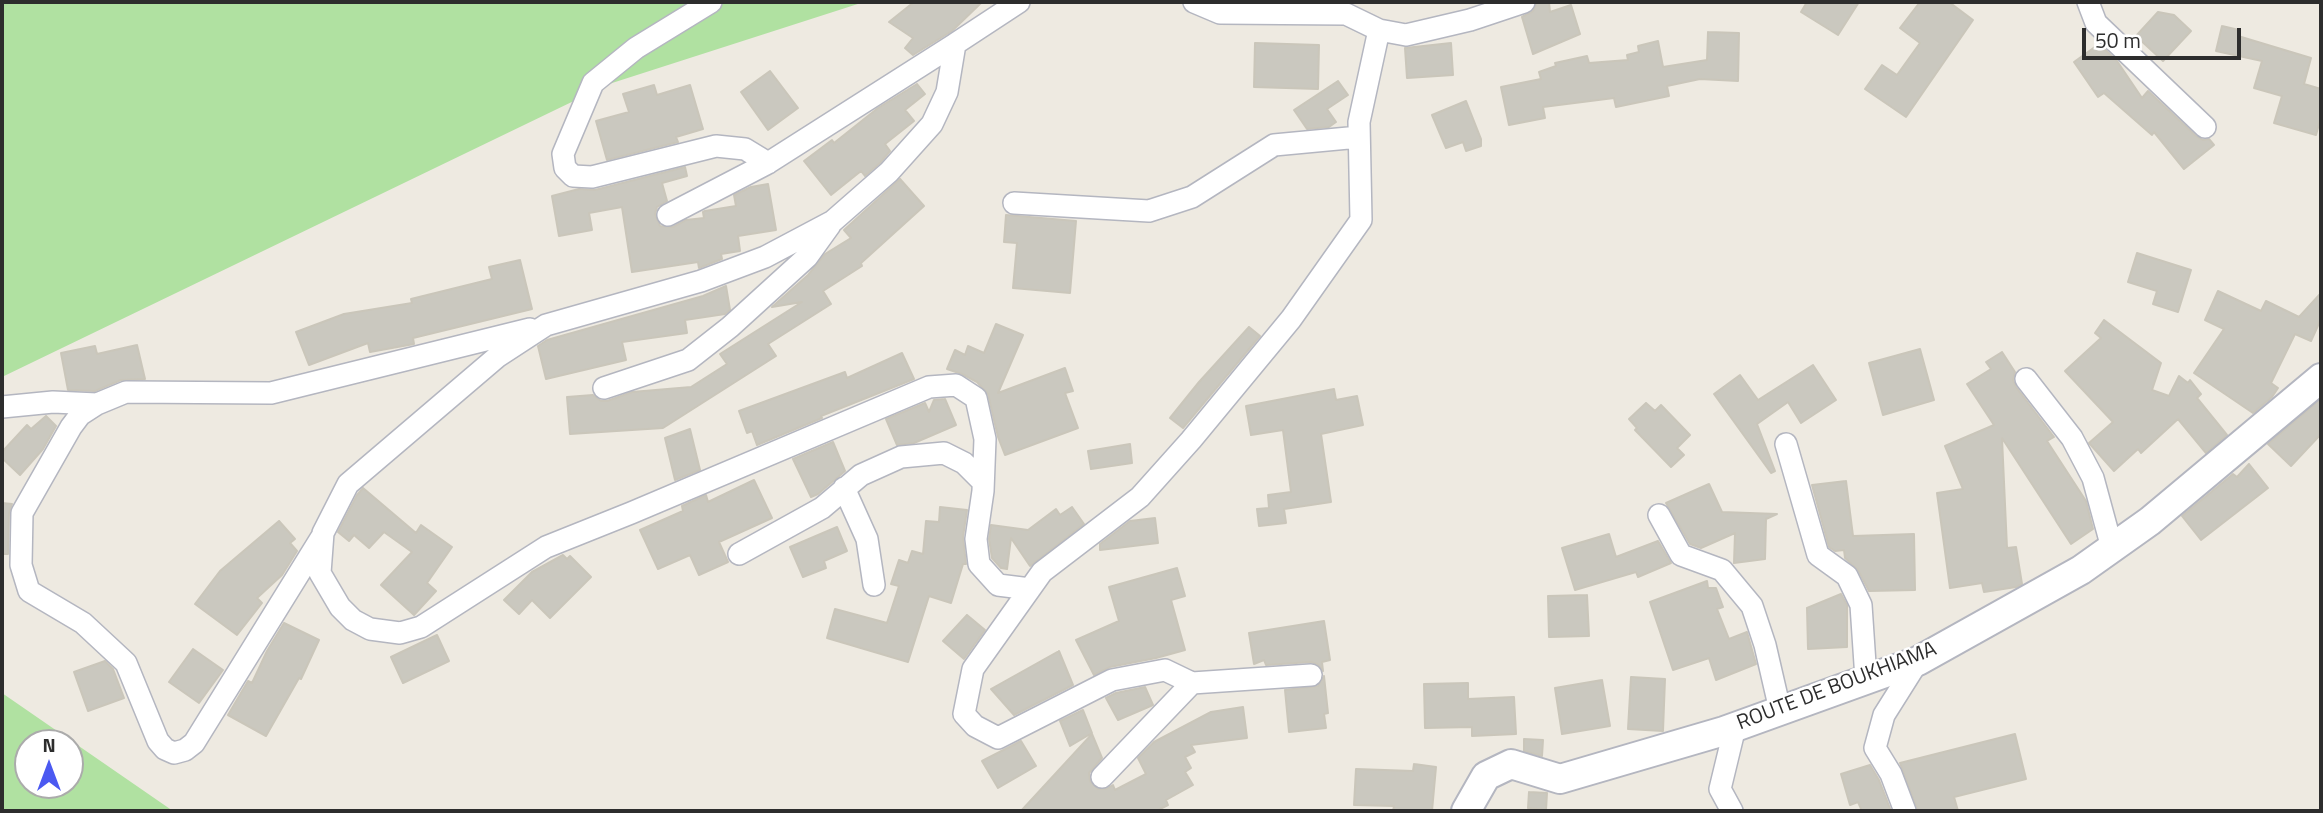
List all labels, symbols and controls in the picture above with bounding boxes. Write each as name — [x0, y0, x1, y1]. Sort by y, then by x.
scale bar — [2085, 14, 2244, 58]
text: 50 m — [2095, 24, 2141, 56]
street label: ROUTE DE BOUKHIAMA — [1734, 637, 1940, 737]
north arrow — [14, 729, 84, 799]
text: N — [42, 730, 56, 759]

